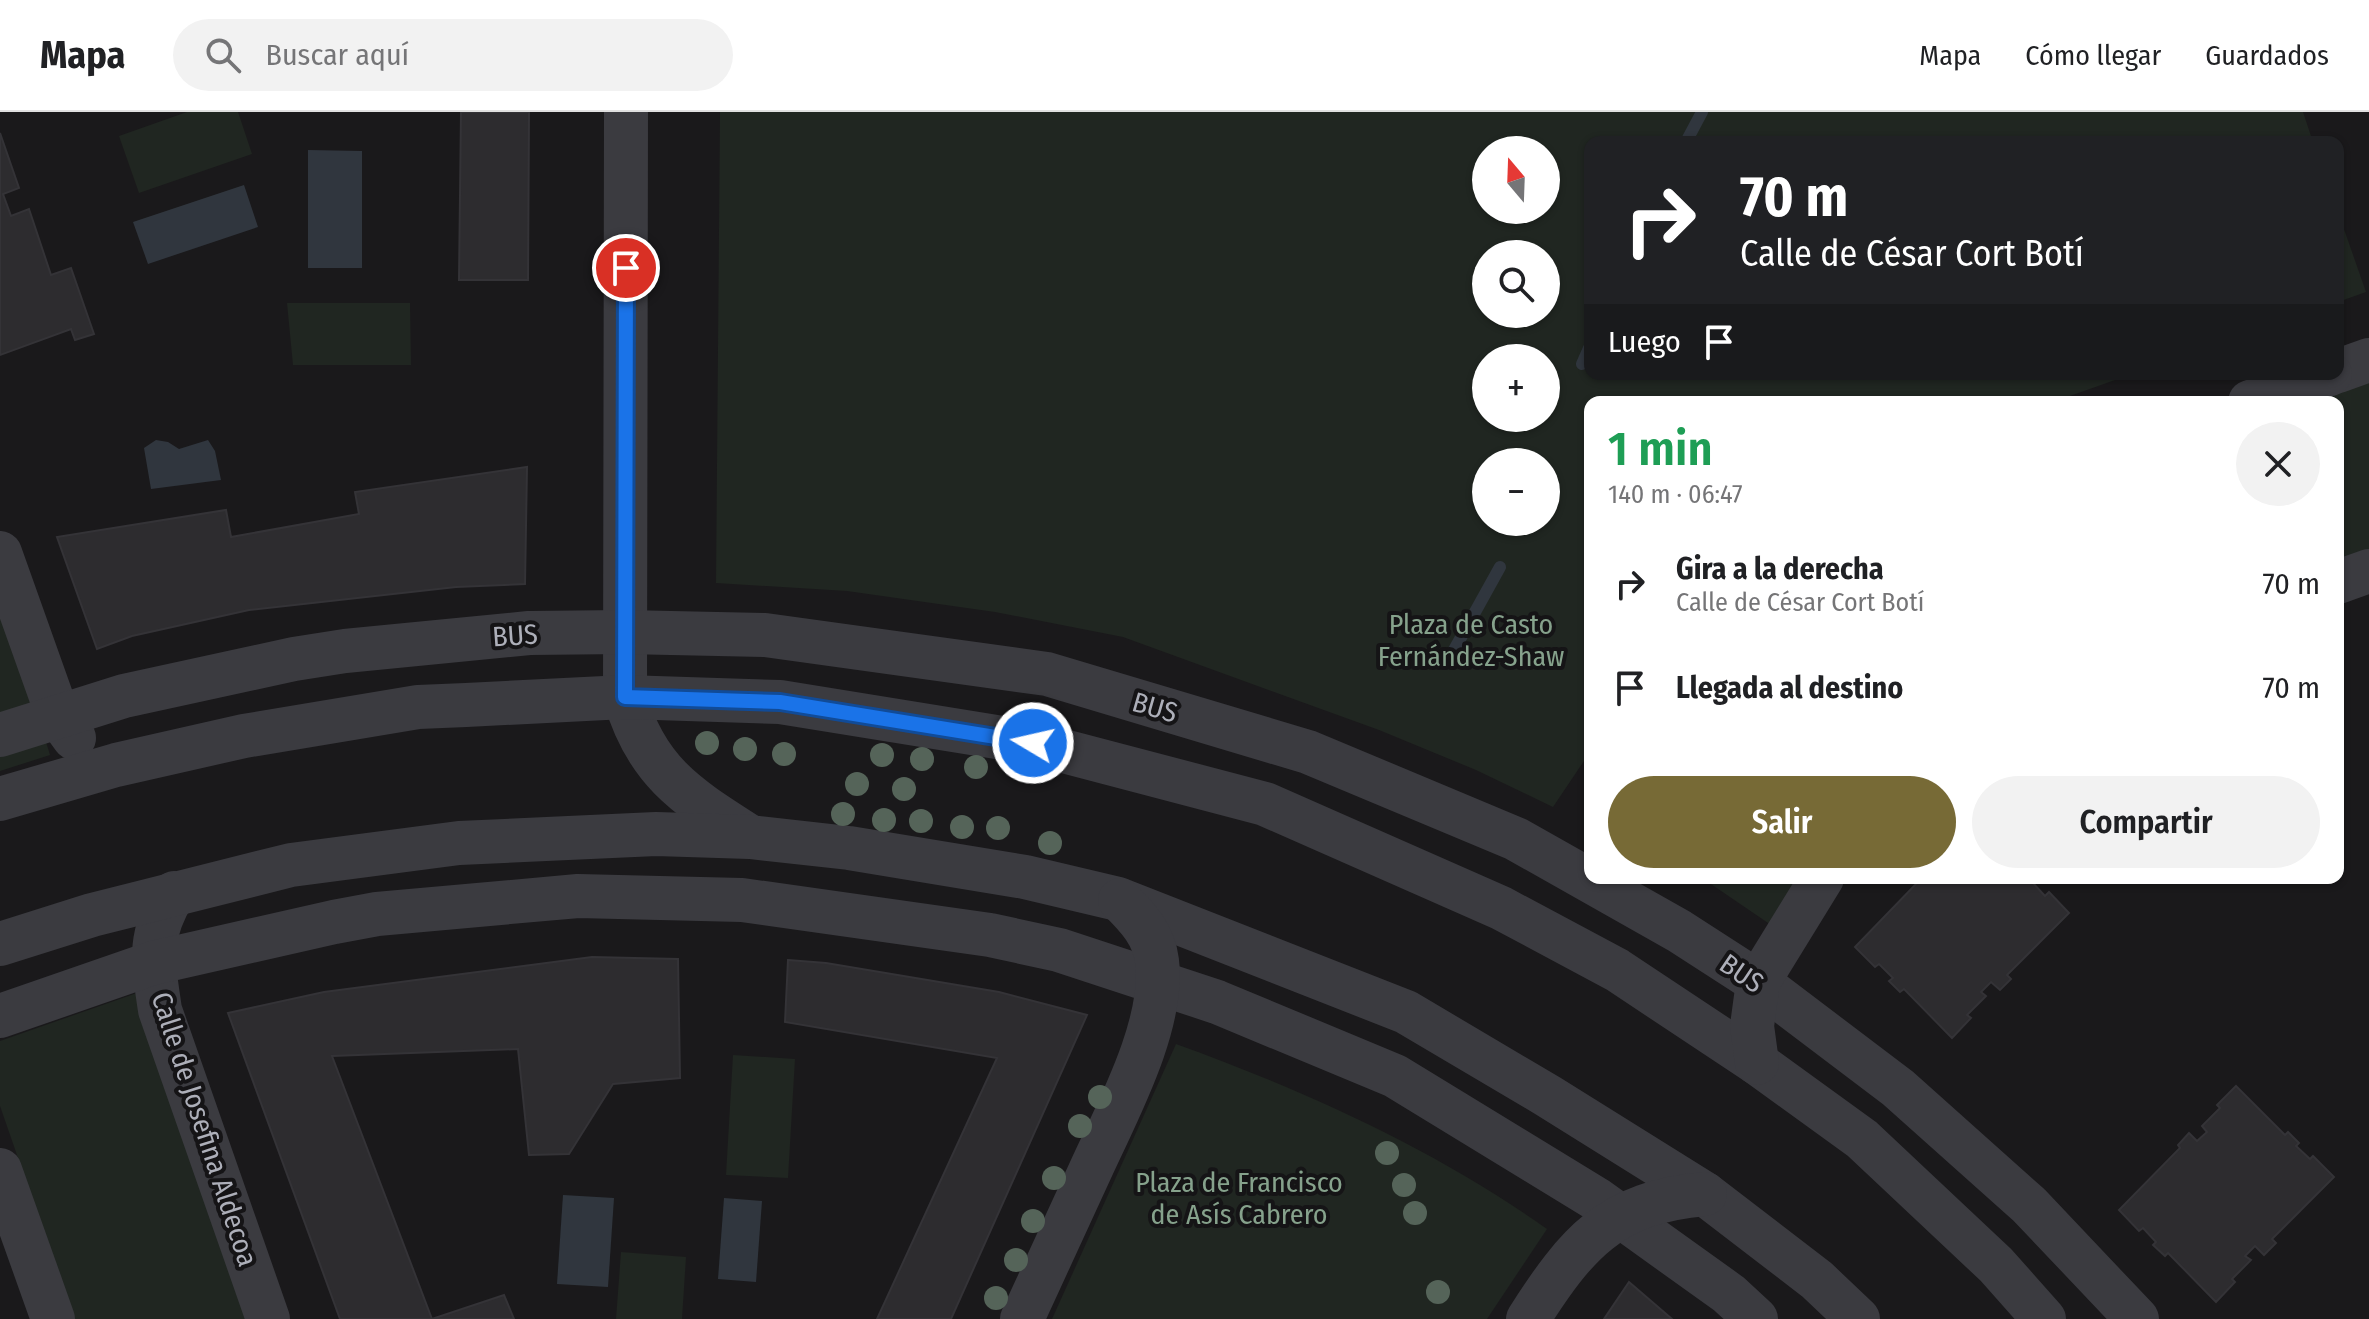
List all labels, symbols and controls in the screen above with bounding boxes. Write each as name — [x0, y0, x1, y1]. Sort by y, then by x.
search box — [173, 19, 733, 91]
text: Mapa — [40, 32, 125, 78]
icon: search — [201, 33, 245, 77]
text: Buscar aquí — [265, 37, 409, 73]
text: Mapa — [1919, 39, 1981, 72]
text: Cómo llegar — [2025, 39, 2161, 72]
text: Guardados — [2205, 39, 2329, 72]
north arrow — [1472, 136, 1560, 224]
map controls — [1472, 136, 1560, 536]
text: 70 m — [1740, 164, 1848, 231]
icon: right — [1608, 168, 1712, 272]
text: Calle de César Cort Botí — [1740, 232, 2084, 276]
pin — [592, 234, 660, 302]
button: search — [1472, 240, 1560, 328]
icon: arrive — [604, 246, 648, 290]
icon: arrive — [1697, 320, 1741, 364]
text: Luego — [1608, 324, 1681, 360]
button: + — [1472, 344, 1560, 432]
text: 1 min — [1608, 420, 1713, 478]
button: close — [2236, 422, 2320, 506]
button: − — [1472, 448, 1560, 536]
text: 140 m · 06:47 — [1608, 479, 1743, 510]
text: Gira a la derecha — [1676, 551, 1884, 587]
icon: right — [1608, 562, 1652, 606]
text: 70 m — [2262, 566, 2320, 602]
text: Calle de César Cort Botí — [1676, 587, 1924, 618]
park label: Plaza de Casto Fernández-Shaw — [1378, 608, 1564, 673]
street label: BUS — [491, 617, 539, 654]
icon: arrive — [1608, 666, 1652, 710]
text: Llegada al destino — [1676, 670, 1903, 706]
text: 70 m — [2262, 670, 2320, 706]
street label: BUS — [1128, 685, 1181, 730]
position arrow — [991, 701, 1075, 785]
button: Salir — [1608, 776, 1956, 868]
button: Compartir — [1972, 776, 2320, 868]
street label: BUS — [1714, 947, 1770, 1000]
street label: Calle de Josefina Aldecoa — [145, 988, 264, 1270]
park label: Plaza de Francisco de Asís Cabrero — [1135, 1166, 1343, 1231]

